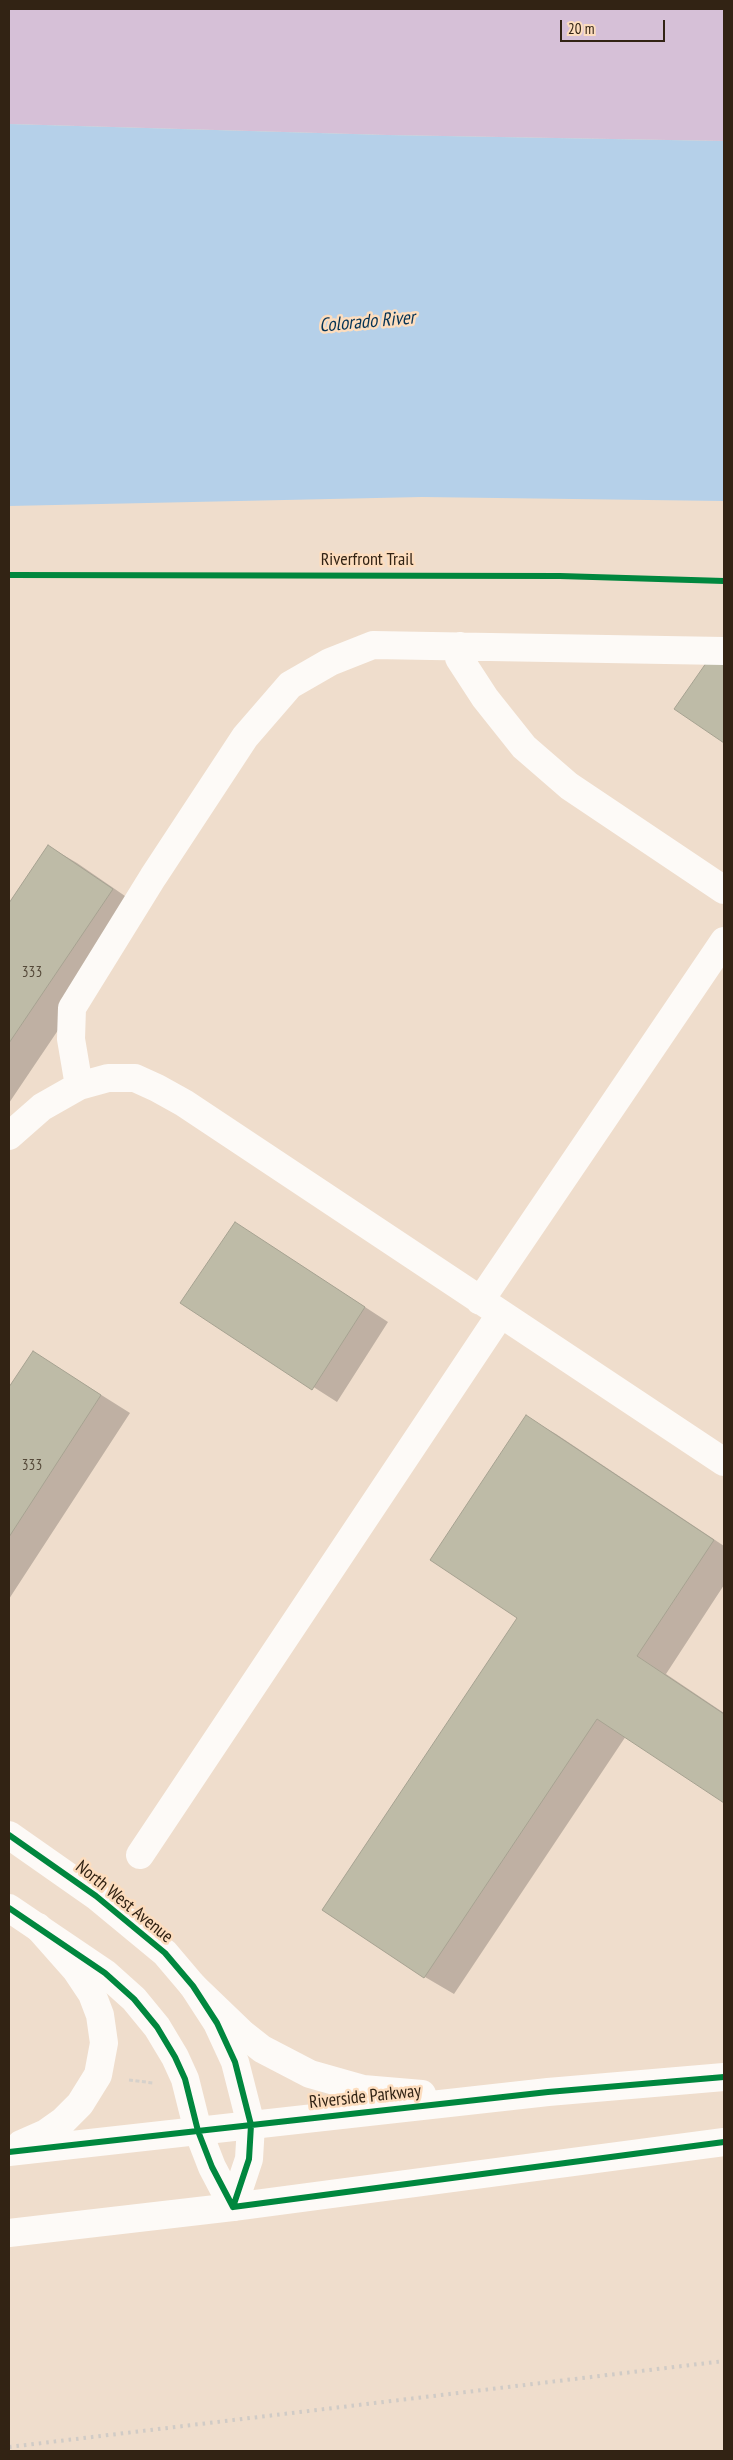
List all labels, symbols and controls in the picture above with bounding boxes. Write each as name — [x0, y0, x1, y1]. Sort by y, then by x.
scale bar — [563, 10, 668, 42]
text: 20 m — [568, 19, 594, 38]
water label: Colorado River — [318, 306, 416, 338]
street label: Riverfront Trail — [321, 549, 413, 571]
house number: 333 — [22, 964, 42, 982]
house number: 333 — [22, 1457, 42, 1475]
street label: North West Avenue — [71, 1856, 177, 1948]
street label: Riverside Parkway — [308, 2080, 422, 2114]

